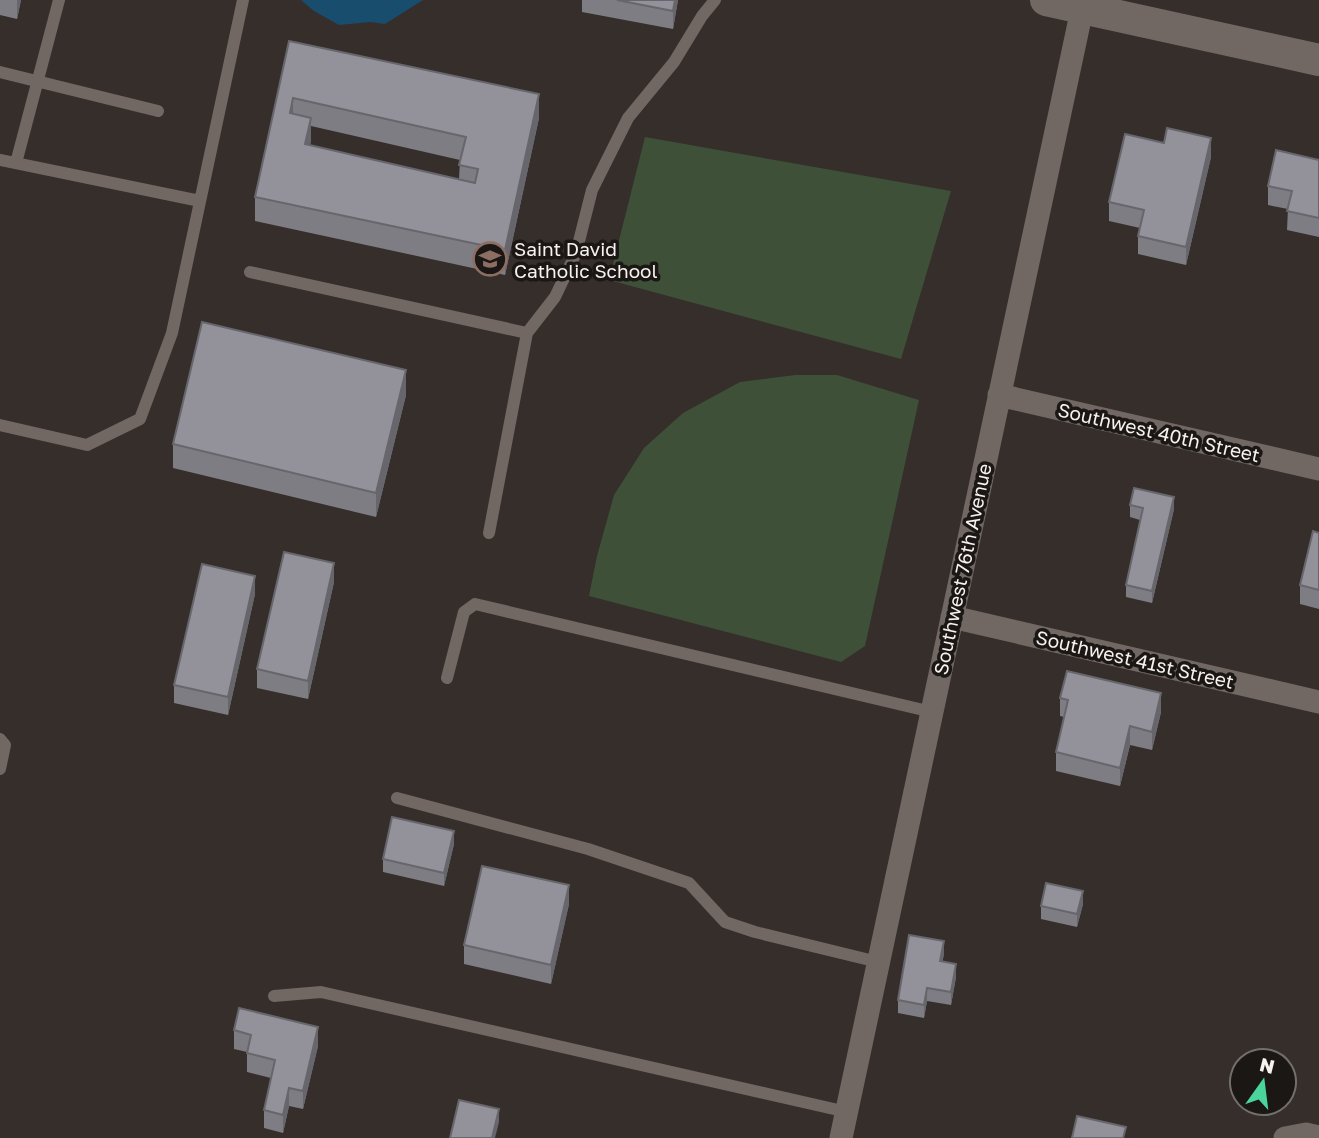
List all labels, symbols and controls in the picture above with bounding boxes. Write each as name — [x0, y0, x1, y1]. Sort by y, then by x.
place label: Saint David Catholic School — [514, 237, 658, 282]
school or university icon: Saint David Catholic School — [471, 240, 509, 278]
street label: Southwest 40th Street — [1056, 398, 1262, 466]
street label: Southwest 76th Avenue — [928, 461, 996, 677]
street label: Southwest 41st Street — [1034, 625, 1236, 693]
north arrow — [1228, 1047, 1298, 1117]
text: N — [1257, 1052, 1277, 1078]

